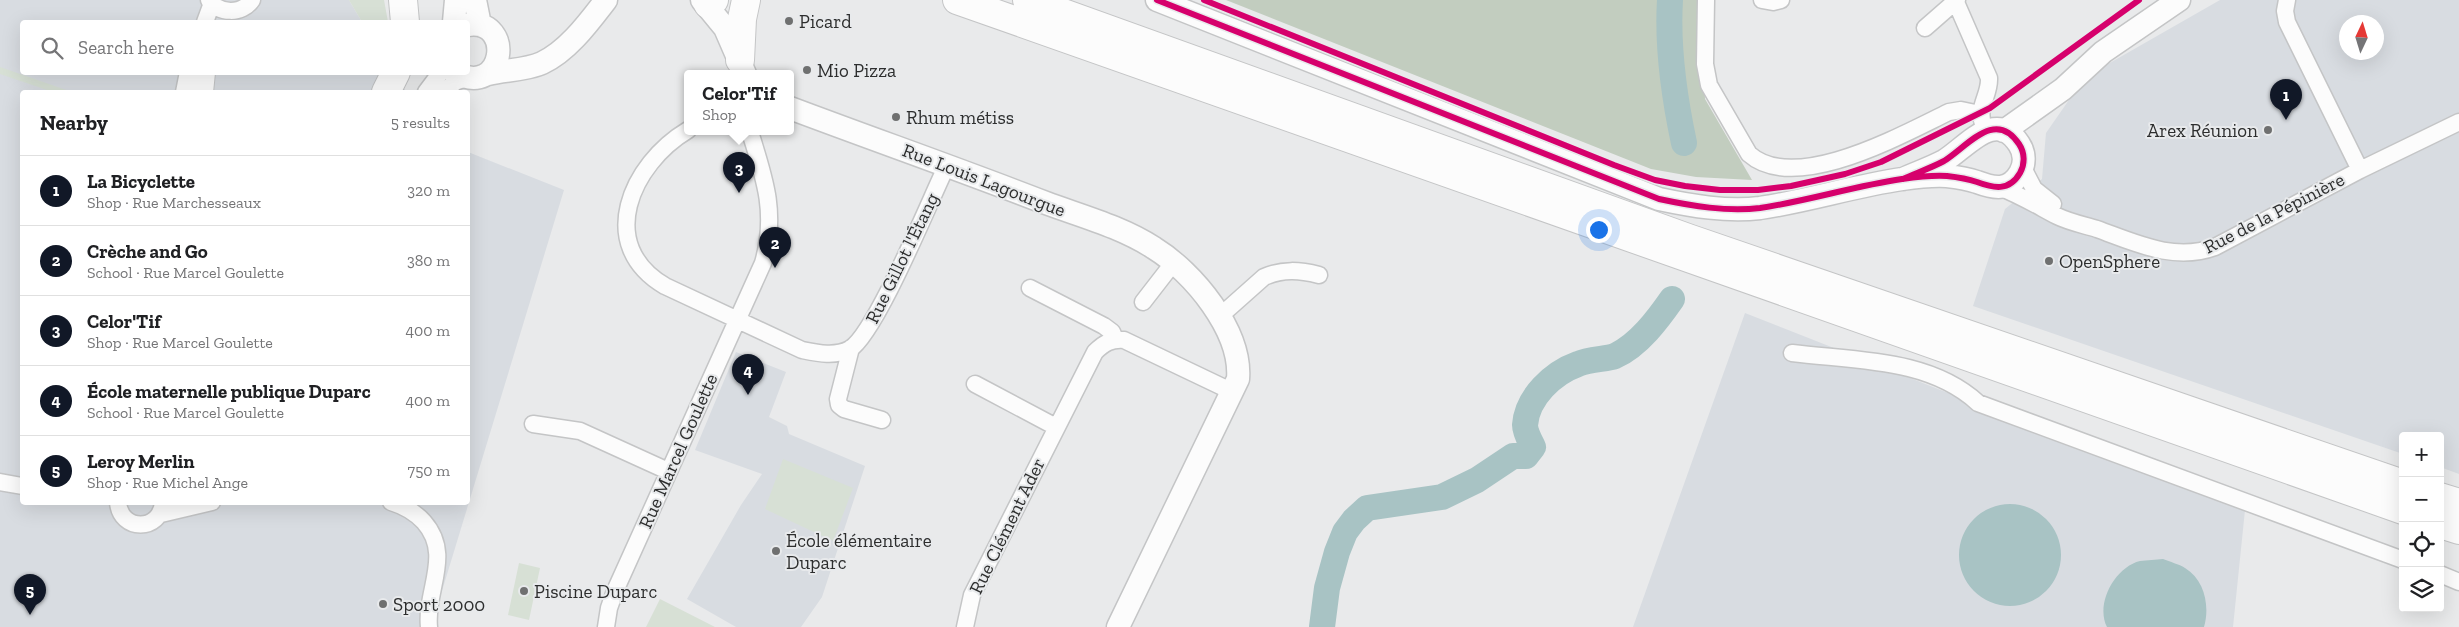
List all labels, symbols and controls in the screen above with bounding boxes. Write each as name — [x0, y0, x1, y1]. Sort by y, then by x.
place label: Picard — [799, 10, 852, 33]
marker: Picard — [783, 15, 795, 27]
north arrow — [2339, 15, 2384, 60]
search box — [20, 20, 470, 75]
icon: search — [38, 34, 66, 62]
text: Search here — [78, 36, 174, 59]
place label: Mio Pizza — [817, 59, 896, 82]
marker: Mio Pizza — [801, 64, 813, 76]
popup — [684, 70, 794, 135]
pin: 1 — [2270, 79, 2302, 120]
text: Celor'Tif — [702, 82, 776, 105]
text: Shop — [702, 105, 737, 124]
place label: Rhum métiss — [906, 106, 1014, 129]
text: Nearby — [40, 110, 108, 135]
marker: Rhum métiss — [890, 111, 902, 123]
text: 5 results — [391, 113, 450, 132]
place label: Arex Réunion — [2147, 119, 2258, 142]
marker: Arex Réunion — [2262, 124, 2274, 136]
street label: Rue Louis Lagourgue — [899, 138, 1069, 222]
pin: 3 — [723, 152, 755, 193]
street label: Rue de la Pépinière — [2200, 168, 2348, 258]
text: La Bicyclette — [87, 170, 195, 193]
text: 1 — [53, 181, 59, 200]
text: 320 m — [407, 181, 450, 200]
street label: Rue Gillot l'Étang — [860, 188, 944, 327]
text: Shop · Rue Marchesseaux — [87, 193, 261, 212]
your location — [1586, 217, 1612, 243]
pin: 2 — [759, 227, 791, 268]
text: Crèche and Go — [87, 240, 208, 263]
place label: OpenSphere — [2059, 250, 2160, 273]
text: 2 — [52, 251, 60, 270]
text: 380 m — [407, 251, 450, 270]
marker: OpenSphere — [2043, 255, 2055, 267]
text: School · Rue Marcel Goulette — [87, 263, 284, 282]
text: Celor'Tif — [87, 310, 161, 333]
text: 3 — [52, 321, 60, 340]
text: 400 m — [406, 321, 450, 340]
text: Shop · Rue Marcel Goulette — [87, 333, 273, 352]
pin: 4 — [732, 354, 764, 395]
street label: Rue Marcel Goulette — [634, 370, 722, 532]
text: École maternelle publique Duparc — [87, 380, 371, 403]
text: 4 — [51, 391, 61, 410]
text: 400 m — [406, 391, 450, 410]
text: School · Rue Marcel Goulette — [87, 403, 284, 422]
map controls — [2399, 432, 2444, 612]
button: + — [2399, 432, 2444, 477]
text: Leroy Merlin — [87, 450, 195, 473]
street label: Rue Clément Ader — [964, 454, 1050, 598]
text: 5 — [52, 461, 60, 480]
text: 750 m — [408, 461, 450, 480]
text: Shop · Rue Michel Ange — [87, 473, 248, 492]
button: − — [2399, 477, 2444, 522]
button: locate — [2399, 522, 2444, 567]
place label: École élémentaire Duparc — [786, 529, 932, 574]
marker: École élémentaire Duparc — [770, 545, 782, 557]
button: layers — [2399, 567, 2444, 612]
pin: 5 — [14, 574, 46, 615]
place label: Piscine Duparc — [534, 580, 657, 603]
marker: Piscine Duparc — [518, 585, 530, 597]
place label: Sport 2000 — [393, 593, 485, 616]
marker: Sport 2000 — [377, 598, 389, 610]

